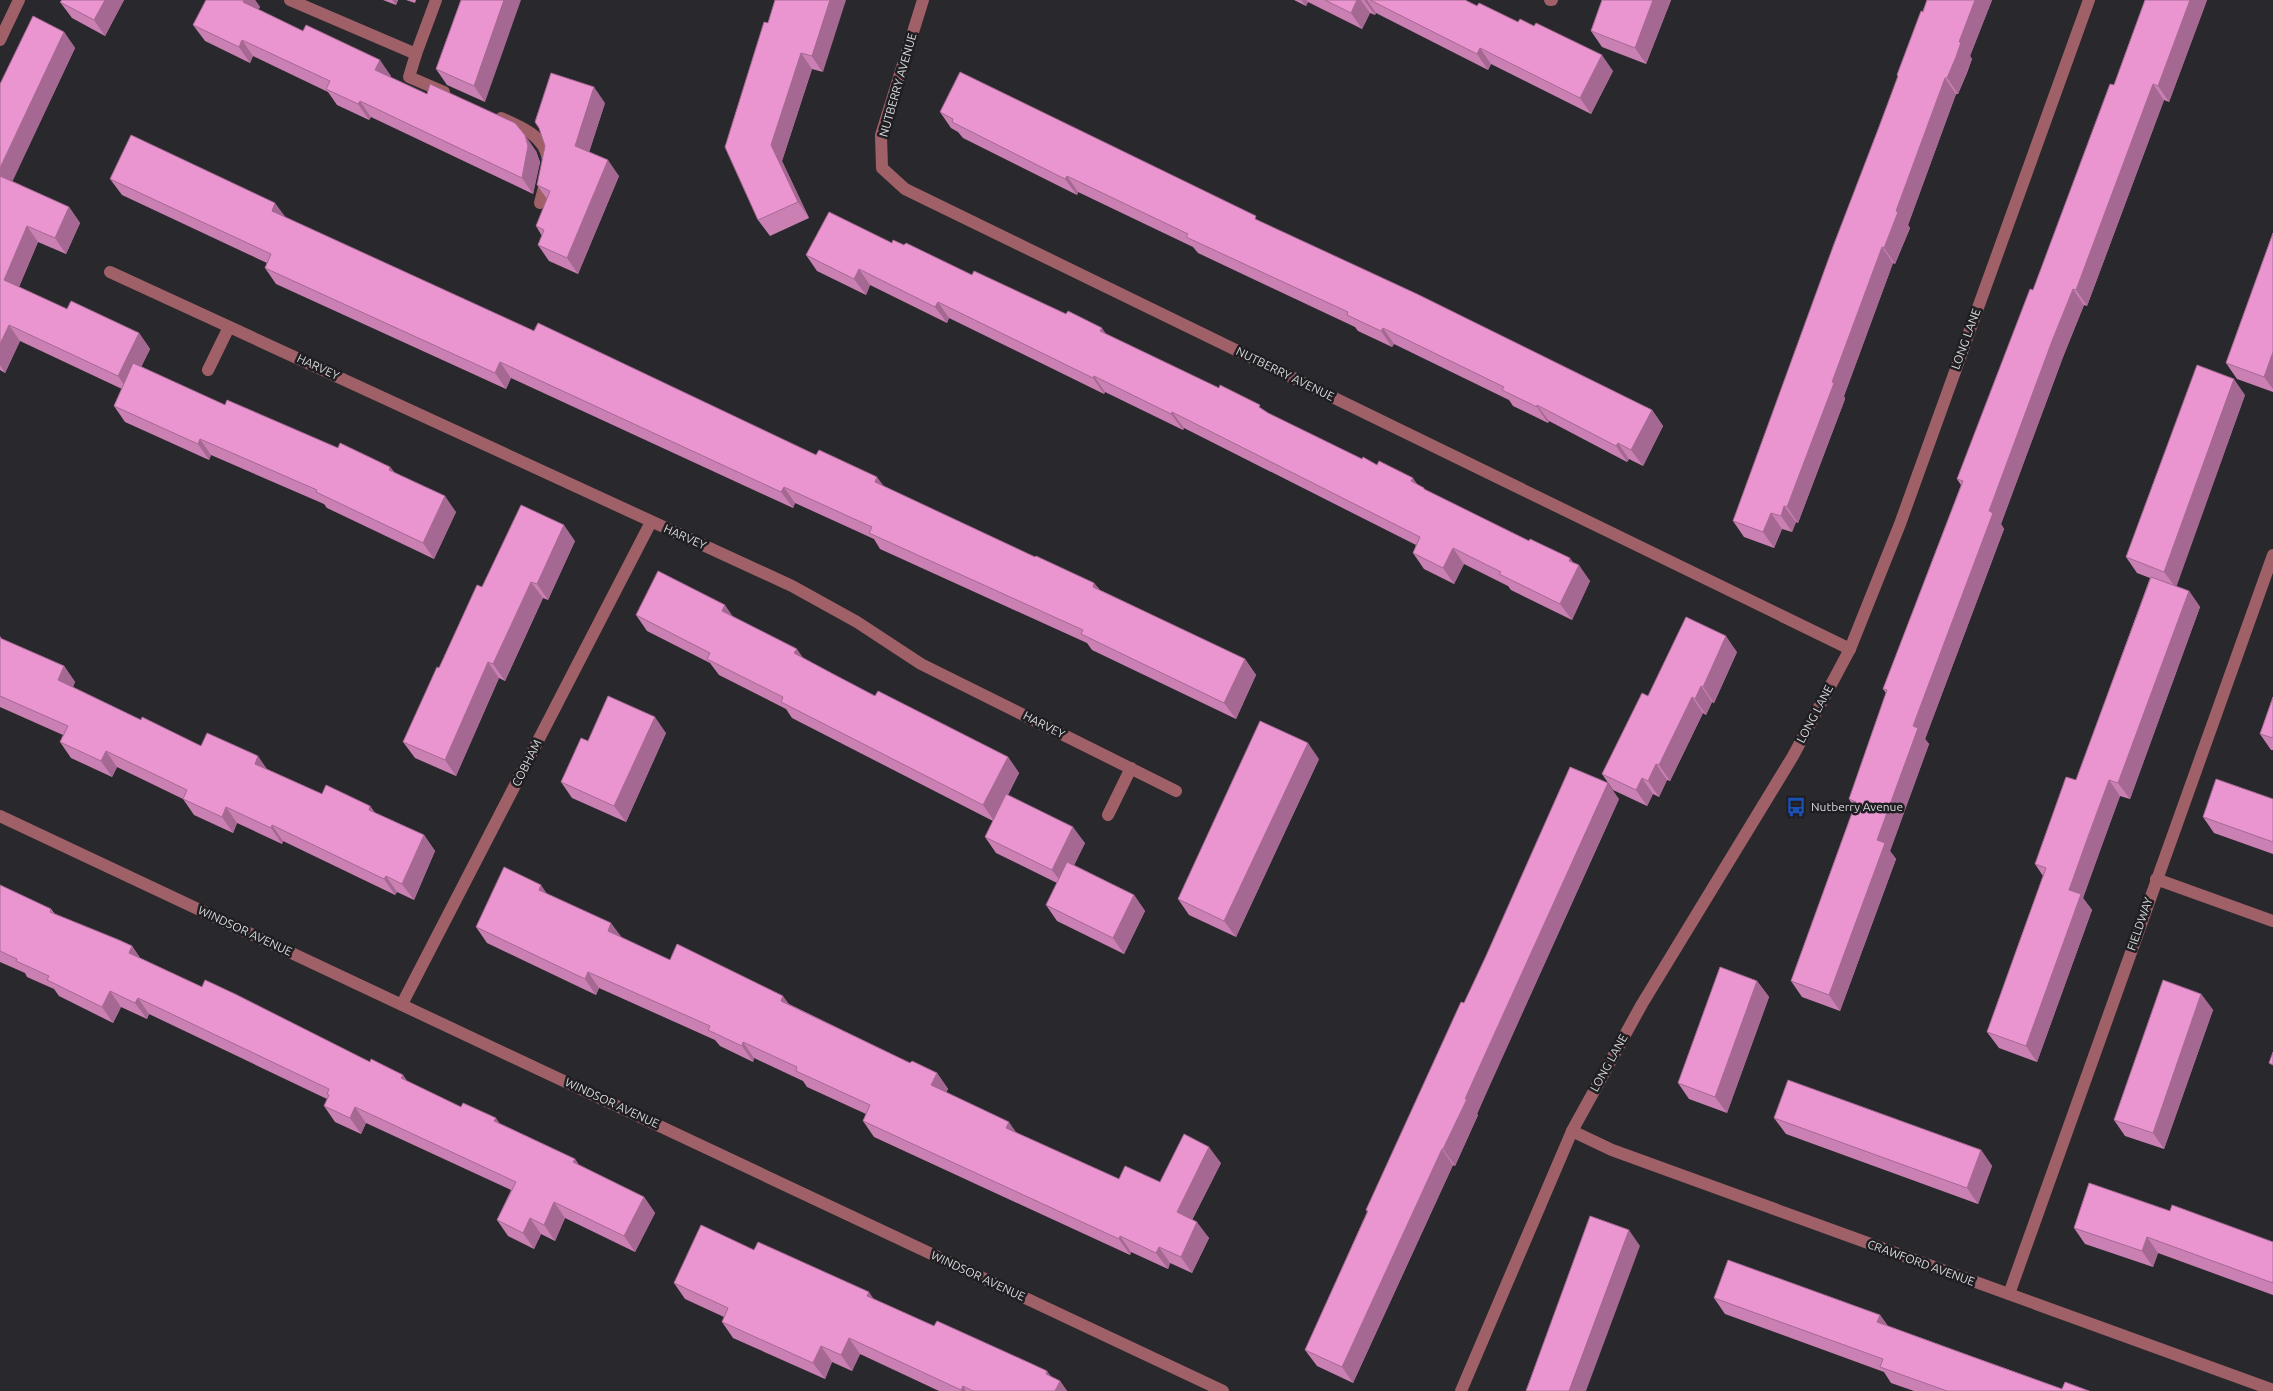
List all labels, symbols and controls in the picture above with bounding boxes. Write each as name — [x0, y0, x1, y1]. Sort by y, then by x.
street label: NUTBERRY AVENUE — [876, 31, 919, 138]
street label: LONG LANE — [1949, 306, 1983, 371]
street label: NUTBERRY AVENUE — [1234, 344, 1337, 403]
street label: HARVEY — [295, 351, 341, 382]
street label: HARVEY — [662, 521, 708, 552]
street label: LONG LANE — [1794, 682, 1835, 745]
street label: HARVEY — [1021, 709, 1067, 741]
street label: COBHAM — [509, 737, 544, 788]
bus stop icon: Nutberry Avenue — [1785, 796, 1807, 818]
place label: Nutberry Avenue — [1811, 800, 1903, 813]
street label: FIELDWAY — [2124, 895, 2155, 952]
street label: WINDSOR AVENUE — [196, 903, 294, 958]
street label: LONG LANE — [1587, 1031, 1630, 1094]
street label: WINDSOR AVENUE — [563, 1075, 661, 1130]
street label: CRAWFORD AVENUE — [1866, 1237, 1977, 1288]
street label: WINDSOR AVENUE — [929, 1248, 1027, 1303]

